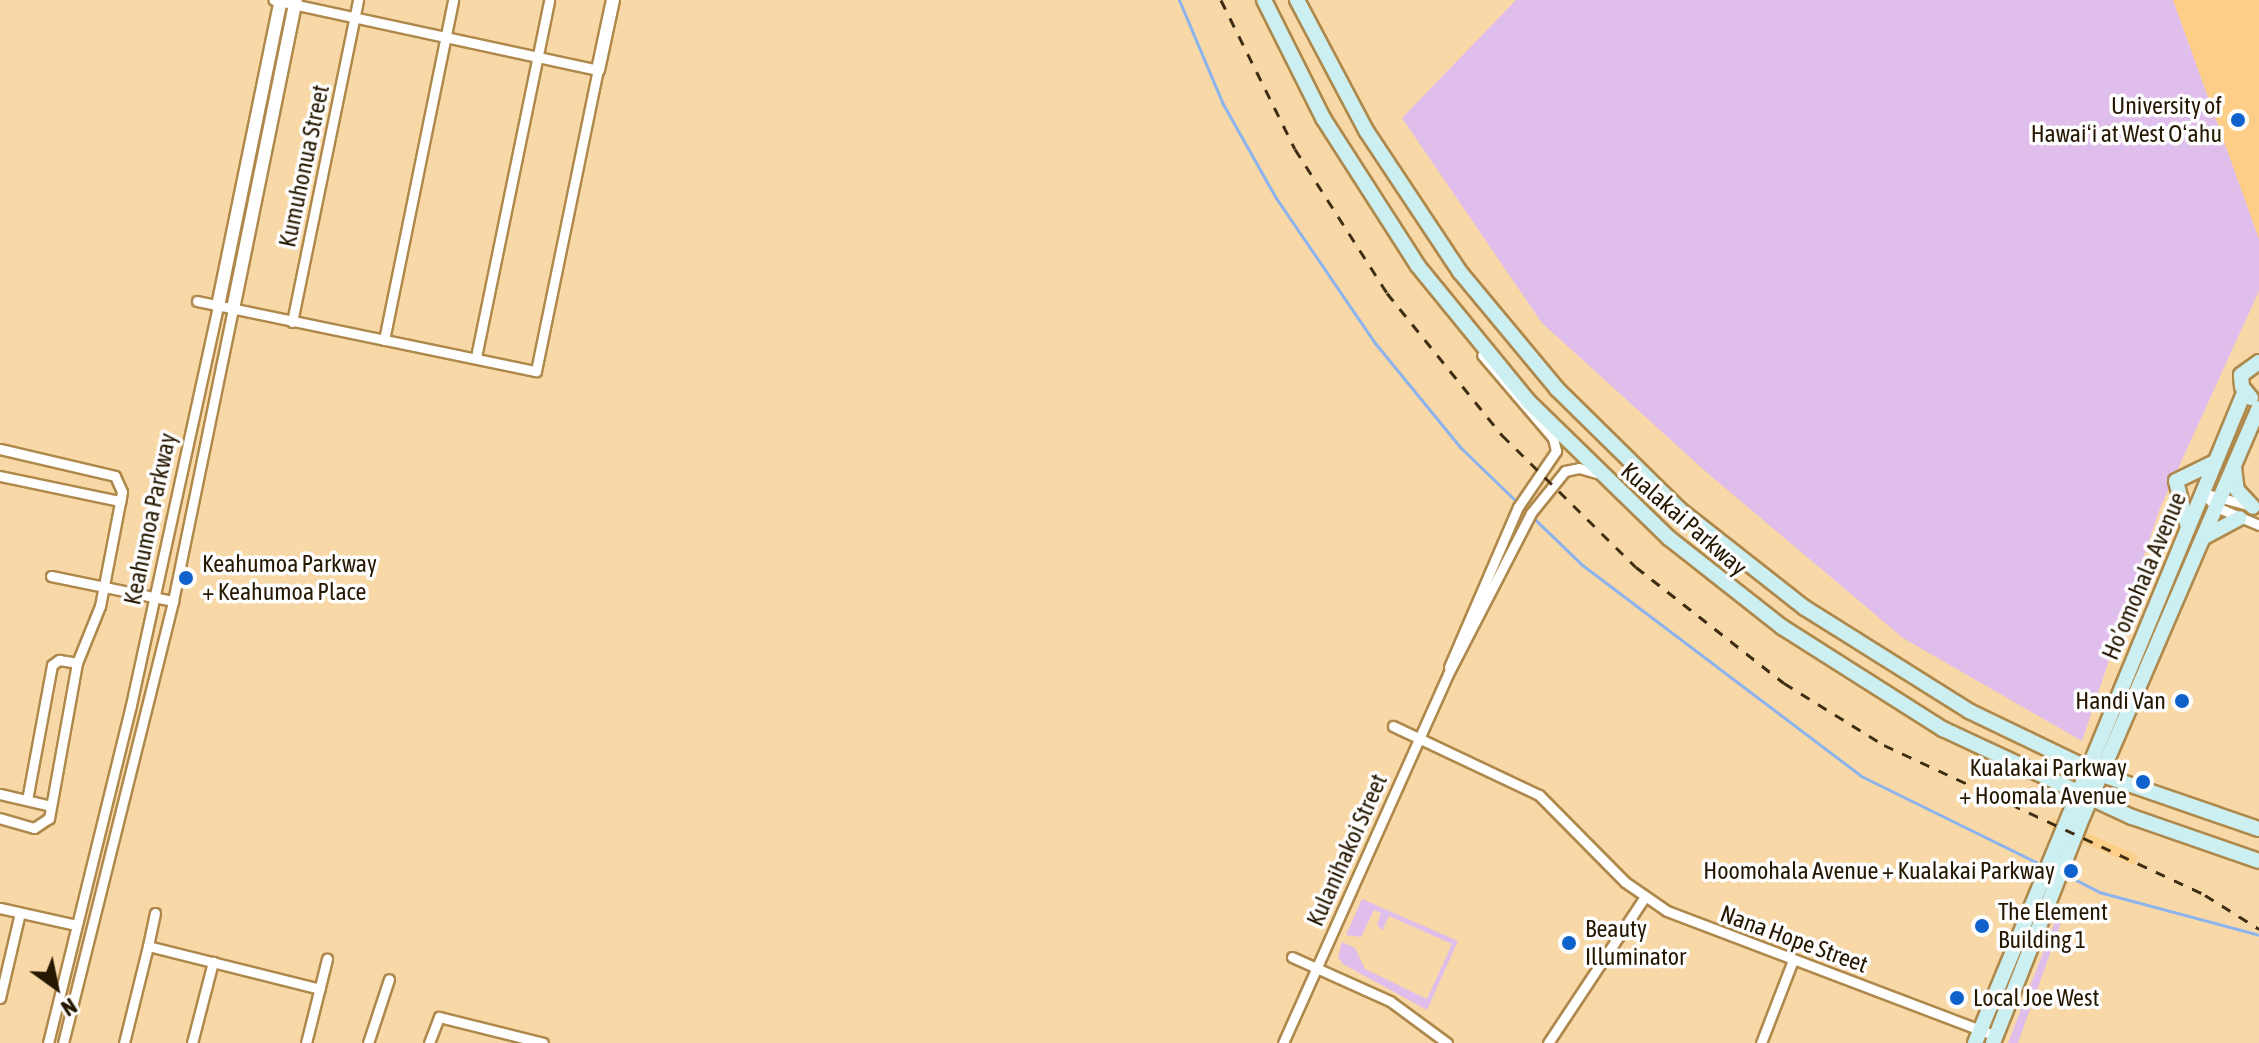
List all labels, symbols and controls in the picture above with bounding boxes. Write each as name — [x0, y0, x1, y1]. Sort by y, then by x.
street label: Kumuhonua Street — [273, 82, 335, 250]
place label: University of Hawaiʻi at West Oʻahu — [2031, 92, 2222, 148]
marker: University of Hawaiʻi at West Oʻahu — [2229, 111, 2247, 129]
street label: Keahumoa Parkway — [118, 431, 182, 607]
street label: Kualakai Parkway — [1615, 456, 1753, 582]
street label: Ho’omohala Avenue — [2096, 488, 2192, 664]
place label: Keahumoa Parkway + Keahumoa Place — [202, 550, 377, 606]
marker: Keahumoa Parkway + Keahumoa Place — [177, 569, 195, 587]
place label: Handi Van — [2075, 687, 2166, 715]
marker: Handi Van — [2173, 692, 2191, 710]
place label: Kualakai Parkway + Hoomala Avenue — [1959, 754, 2127, 810]
street label: Kulanihakoi Street — [1301, 769, 1393, 931]
marker: Kualakai Parkway + Hoomala Avenue — [2134, 773, 2152, 791]
place label: Hoomohala Avenue + Kualakai Parkway — [1703, 857, 2055, 885]
marker: Hoomohala Avenue + Kualakai Parkway — [2062, 862, 2080, 880]
place label: The Element Building 1 — [1998, 898, 2108, 954]
street label: Nana Hope Street — [1716, 899, 1872, 979]
place label: Beauty Illuminator — [1585, 915, 1686, 971]
marker: The Element Building 1 — [1973, 917, 1991, 935]
marker: Beauty Illuminator — [1560, 934, 1578, 952]
north arrow — [16, 947, 96, 1027]
place label: Local Joe West — [1973, 984, 2099, 1012]
marker: Local Joe West — [1948, 989, 1966, 1007]
text: N — [57, 993, 82, 1022]

